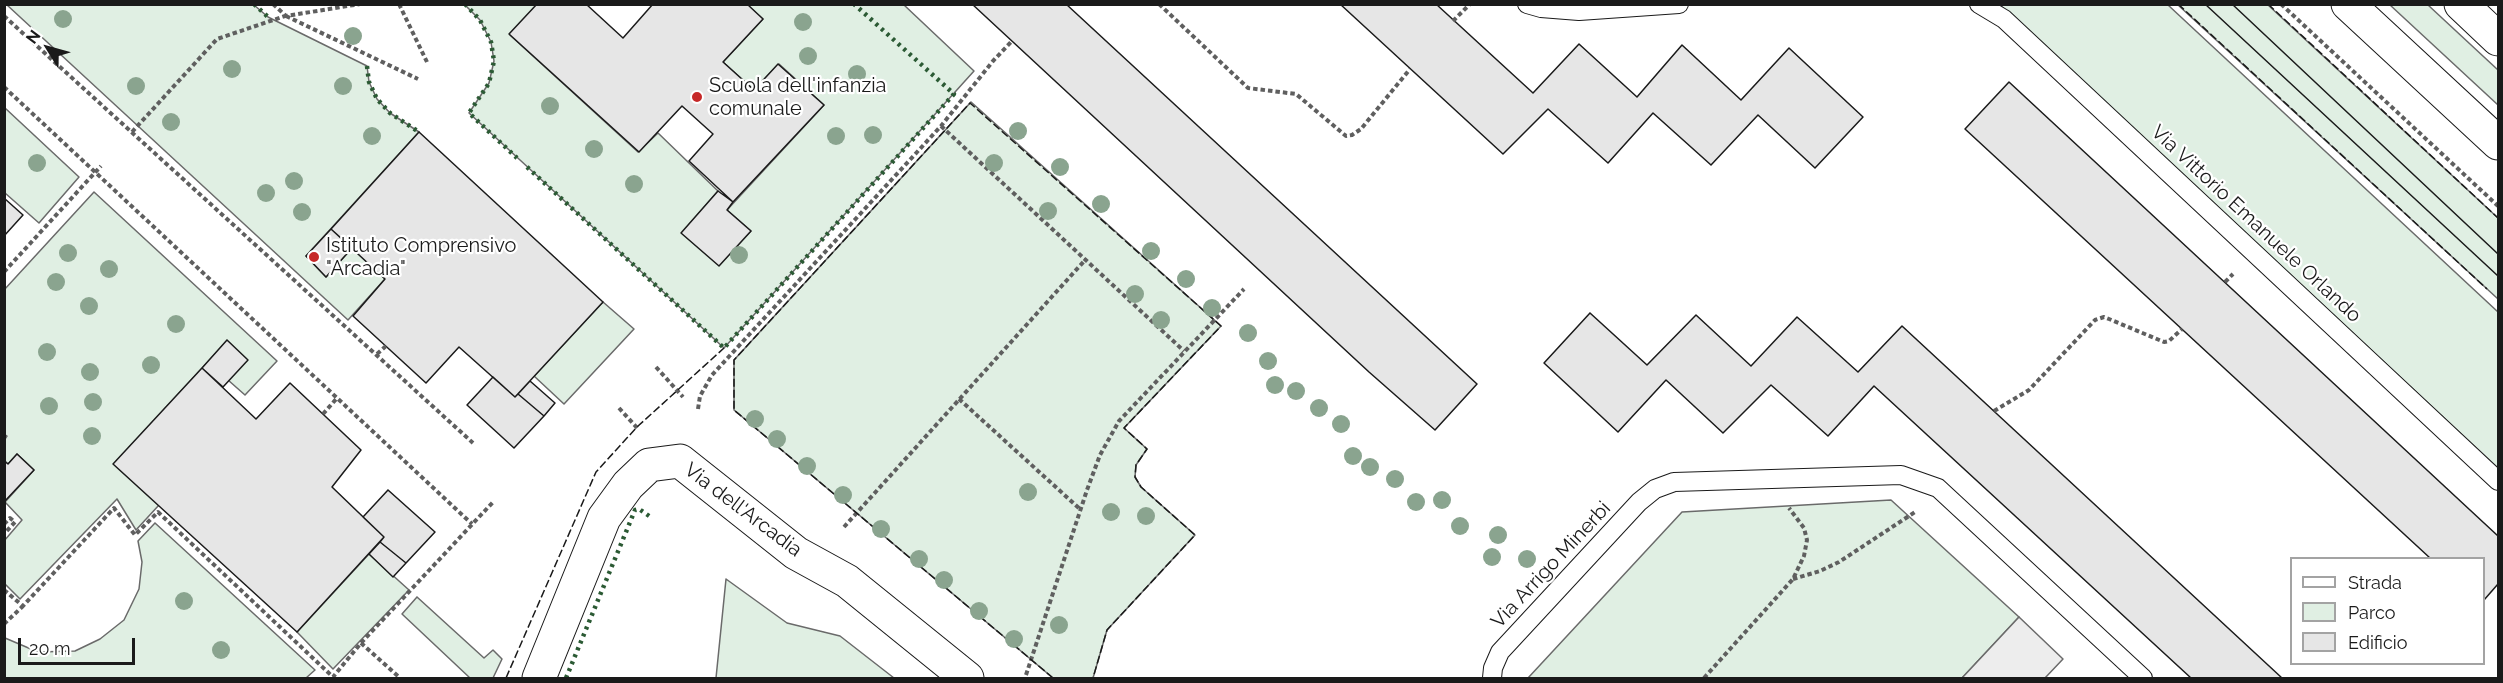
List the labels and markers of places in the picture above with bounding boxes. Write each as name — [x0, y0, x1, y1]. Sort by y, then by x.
place label: Scuola dell'infanzia comunale — [709, 74, 887, 121]
marker: Scuola dell'infanzia comunale — [690, 90, 704, 104]
place label: Istituto Comprensivo "Arcadia" — [326, 234, 516, 281]
marker: Istituto Comprensivo "Arcadia" — [307, 250, 321, 264]

